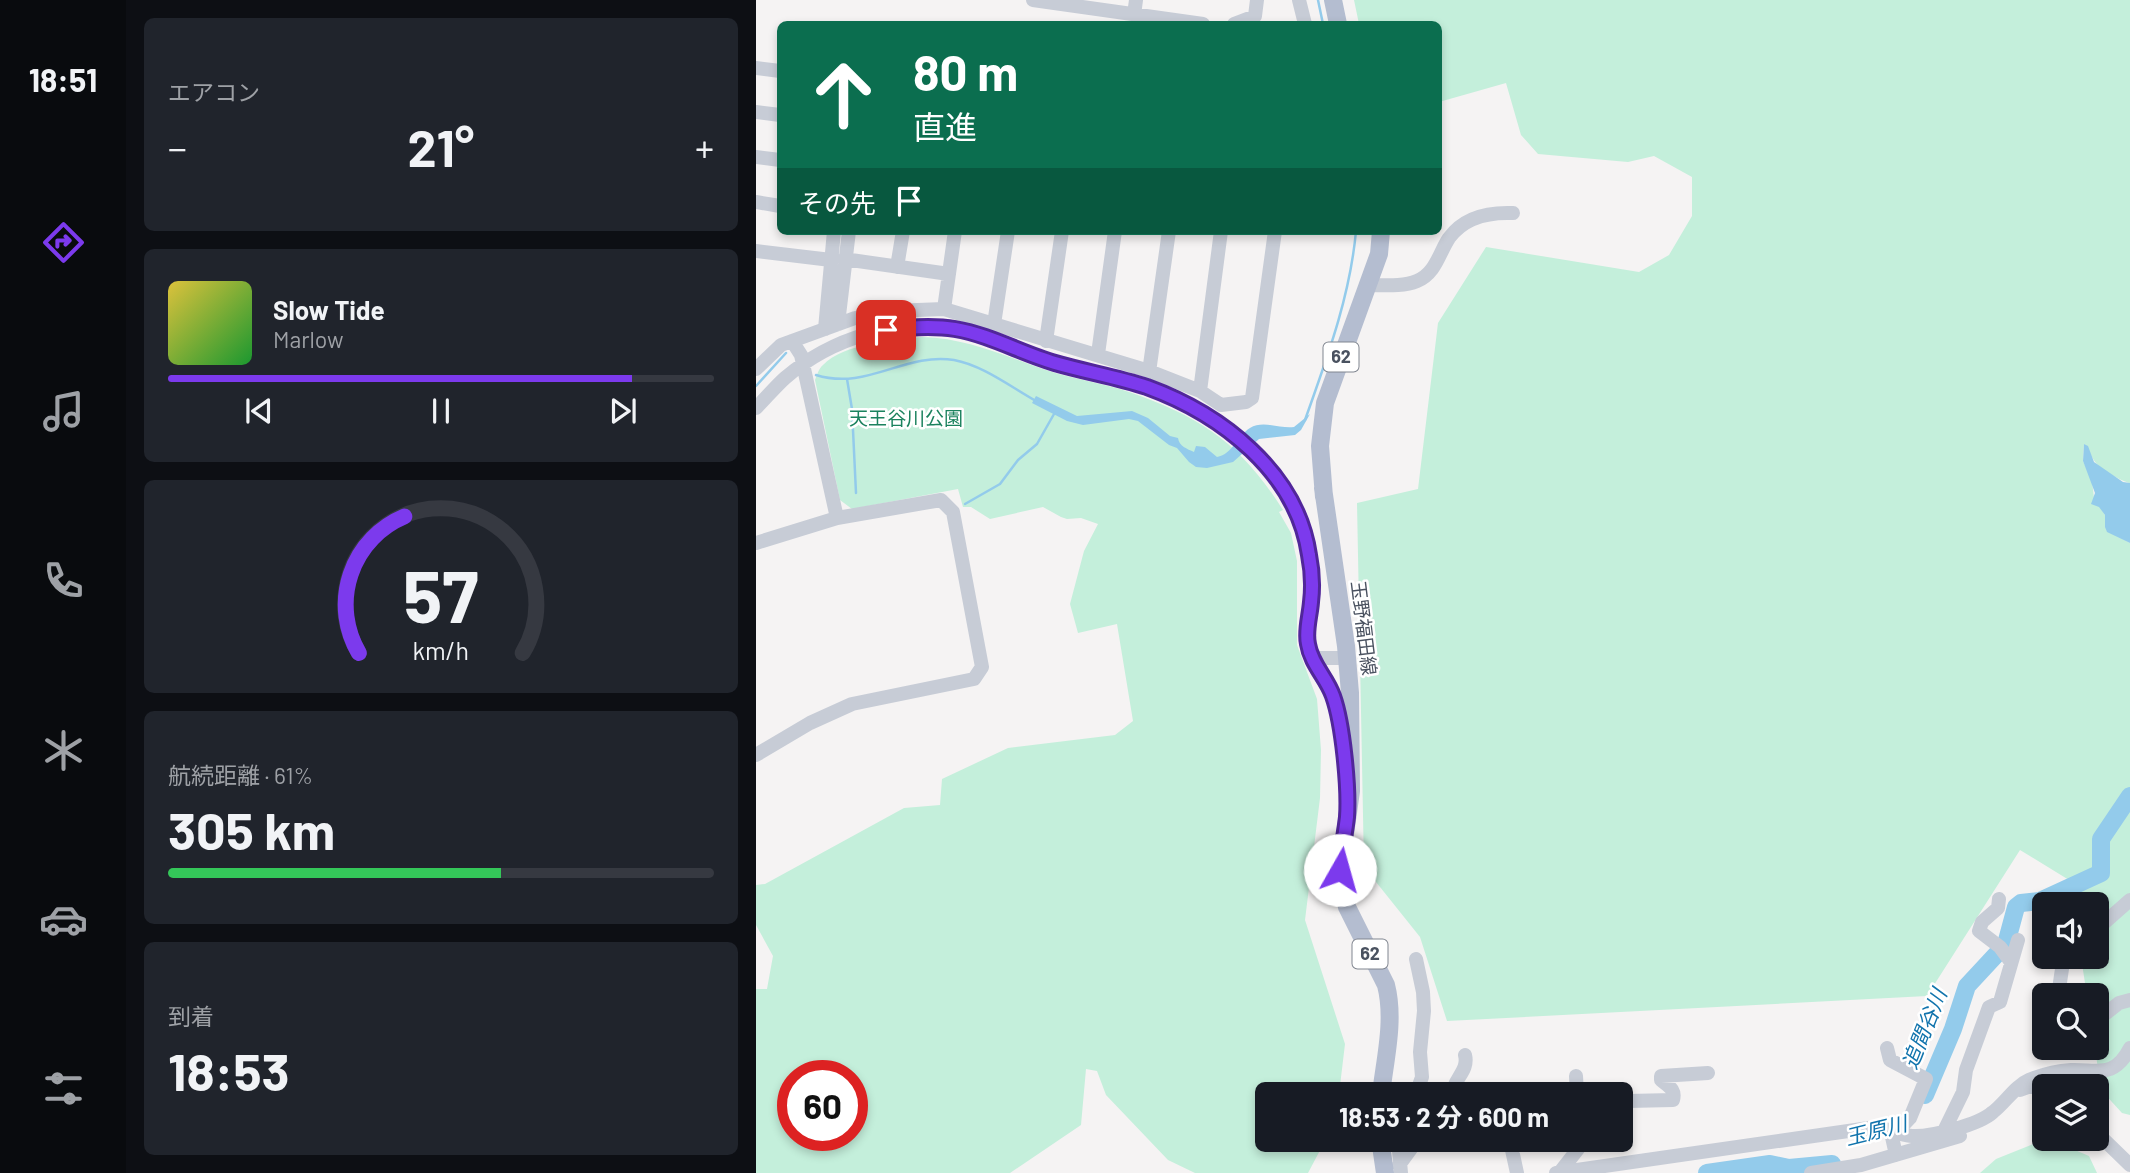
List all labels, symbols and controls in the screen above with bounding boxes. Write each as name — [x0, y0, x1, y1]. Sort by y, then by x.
text: 80 m — [913, 42, 1018, 101]
icon: ahead — [798, 49, 889, 140]
text: 18:51 — [29, 60, 97, 98]
text: エアコン — [168, 78, 260, 106]
text: 直進 — [913, 107, 977, 145]
text: 21° — [408, 115, 474, 177]
text: − — [168, 124, 187, 170]
text: + — [695, 124, 714, 170]
icon: arrive — [890, 182, 928, 220]
text: その先 — [798, 187, 876, 218]
icon: directions — [39, 218, 88, 267]
text: Slow Tide — [273, 294, 385, 325]
pin — [856, 300, 916, 360]
icon: arrive — [867, 311, 905, 349]
text: Marlow — [273, 325, 344, 353]
road number: 62 — [1324, 342, 1358, 372]
icon: music — [39, 387, 88, 436]
icon: previous — [240, 392, 278, 430]
icon: pause — [422, 392, 460, 430]
icon: next — [604, 392, 642, 430]
park label: 天王谷川公園 — [849, 406, 963, 429]
text: 57 — [403, 550, 479, 638]
icon: phone — [39, 556, 88, 605]
street label: 玉野福田線 — [1347, 579, 1382, 676]
text: km/h — [413, 634, 469, 664]
icon: climate — [39, 726, 88, 775]
text: 航続距離 · 61% — [168, 761, 313, 789]
text: 305 km — [168, 798, 335, 860]
position arrow — [1303, 833, 1377, 907]
map controls — [2032, 892, 2109, 1151]
button: sound — [2032, 892, 2109, 969]
icon: car — [39, 895, 88, 944]
road number: 62 — [1352, 939, 1388, 968]
water label: 追間谷川 — [1896, 983, 1952, 1072]
button: search — [2032, 983, 2109, 1060]
text: 到着 — [168, 1002, 214, 1030]
text: 18:53 — [168, 1039, 290, 1101]
speed limit sign: 60 — [777, 1060, 868, 1151]
icon: filters — [39, 1064, 88, 1113]
button: layers — [2032, 1074, 2109, 1151]
text: 18:53 · 2 分 · 600 m — [1339, 1101, 1549, 1132]
water label: 玉原川 — [1842, 1109, 1911, 1149]

